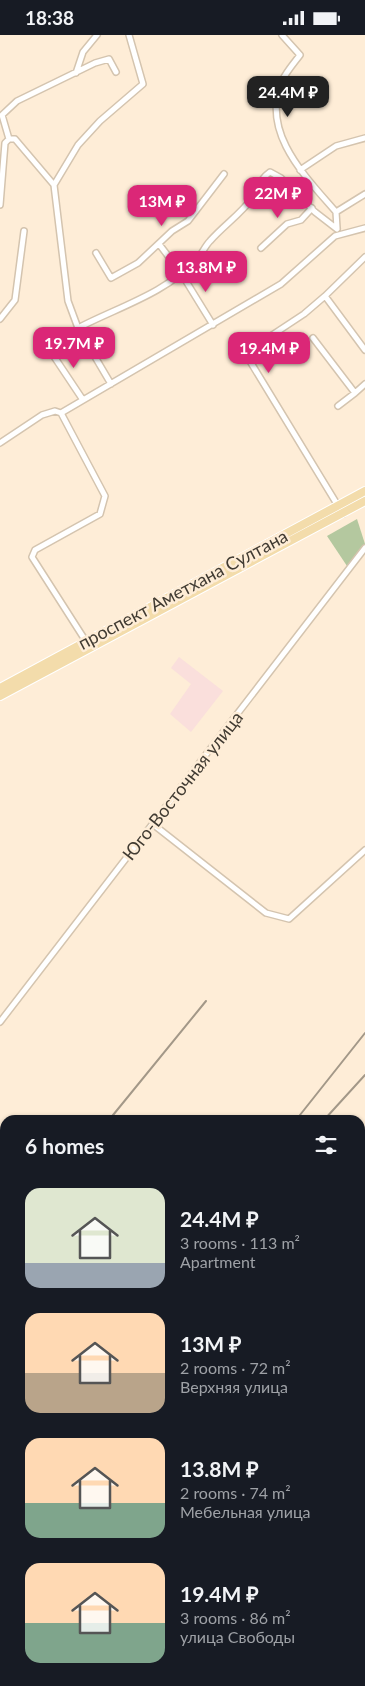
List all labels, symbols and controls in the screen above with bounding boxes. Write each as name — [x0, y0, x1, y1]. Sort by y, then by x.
text: 18:38 — [25, 6, 74, 29]
pin: 24.4M ₽ — [242, 76, 334, 118]
text: 24.4M ₽ — [258, 82, 318, 101]
pin: 22M ₽ — [243, 177, 313, 219]
text: 22M ₽ — [255, 183, 301, 202]
pin: 13M ₽ — [127, 185, 197, 227]
text: 13M ₽ — [139, 191, 185, 210]
pin: 13.8M ₽ — [160, 251, 252, 293]
text: 13.8M ₽ — [176, 257, 236, 276]
pin: 19.7M ₽ — [28, 327, 120, 369]
pin: 19.4M ₽ — [223, 331, 315, 374]
text: 19.7M ₽ — [44, 333, 104, 352]
text: 19.4M ₽ — [239, 338, 299, 357]
street label: проспект Аметхана Султана — [74, 524, 291, 654]
street label: Юго-Восточная улица — [117, 707, 247, 864]
icon: filters — [312, 1131, 340, 1159]
text: 6 homes — [25, 1133, 104, 1158]
text: 24.4M ₽ — [180, 1206, 259, 1231]
icon: home — [65, 1208, 125, 1268]
text: 3 rooms · 113 m² — [180, 1233, 300, 1252]
text: Apartment — [180, 1252, 255, 1271]
text: 13M ₽ — [180, 1331, 242, 1356]
icon: home — [65, 1333, 125, 1393]
text: 2 rooms · 72 m² — [180, 1358, 291, 1377]
text: Верхняя улица — [180, 1377, 288, 1396]
text: 13.8M ₽ — [180, 1456, 259, 1481]
icon: home — [65, 1458, 125, 1518]
text: 2 rooms · 74 m² — [180, 1483, 291, 1502]
text: Мебельная улица — [180, 1502, 311, 1521]
text: 19.4M ₽ — [180, 1581, 259, 1606]
icon: home — [65, 1583, 125, 1643]
text: 3 rooms · 86 m² — [180, 1608, 291, 1627]
text: улица Свободы — [180, 1627, 295, 1646]

